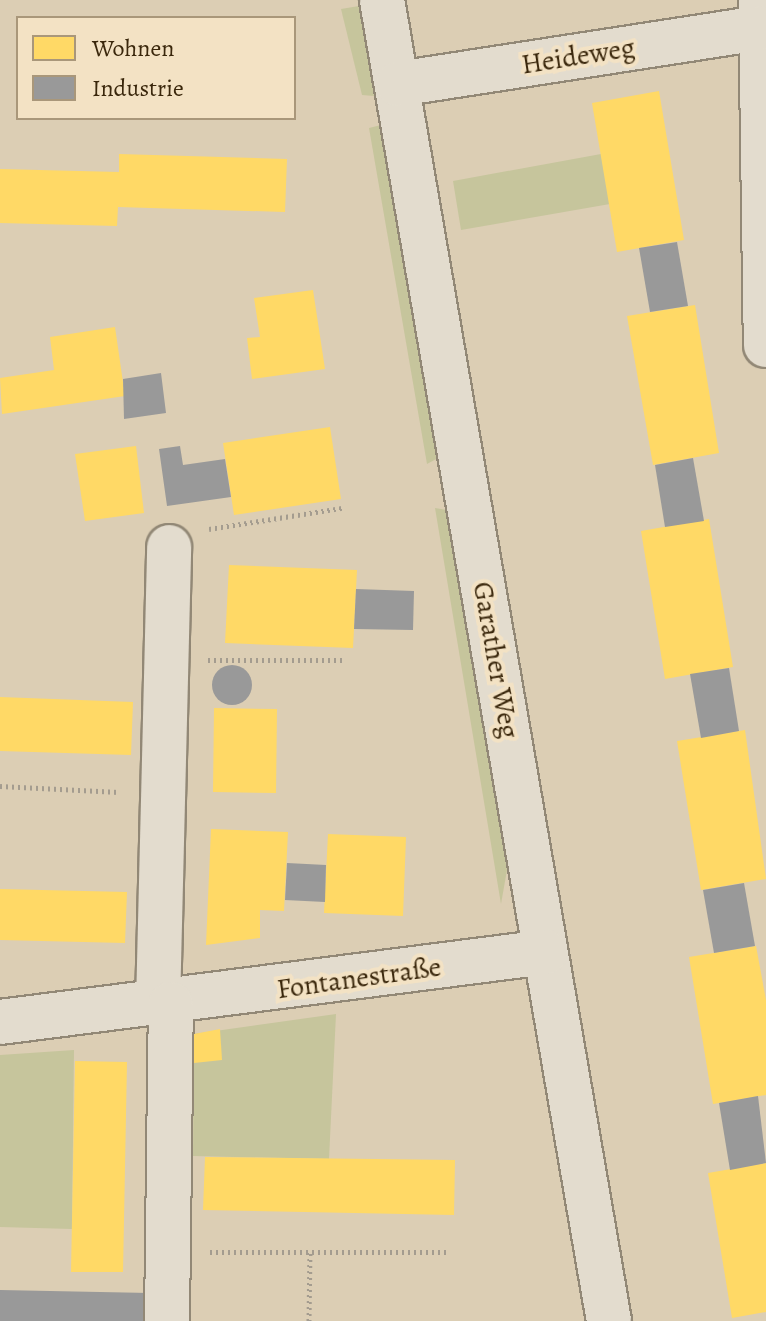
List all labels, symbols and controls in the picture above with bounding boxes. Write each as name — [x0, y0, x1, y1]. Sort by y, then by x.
legend — [16, 16, 296, 120]
street label: Heideweg — [519, 30, 637, 82]
text: Wohnen — [92, 32, 174, 64]
text: Industrie — [92, 72, 184, 104]
street label: Garather Weg — [466, 579, 526, 741]
street label: Fontanestraße — [275, 950, 443, 1006]

